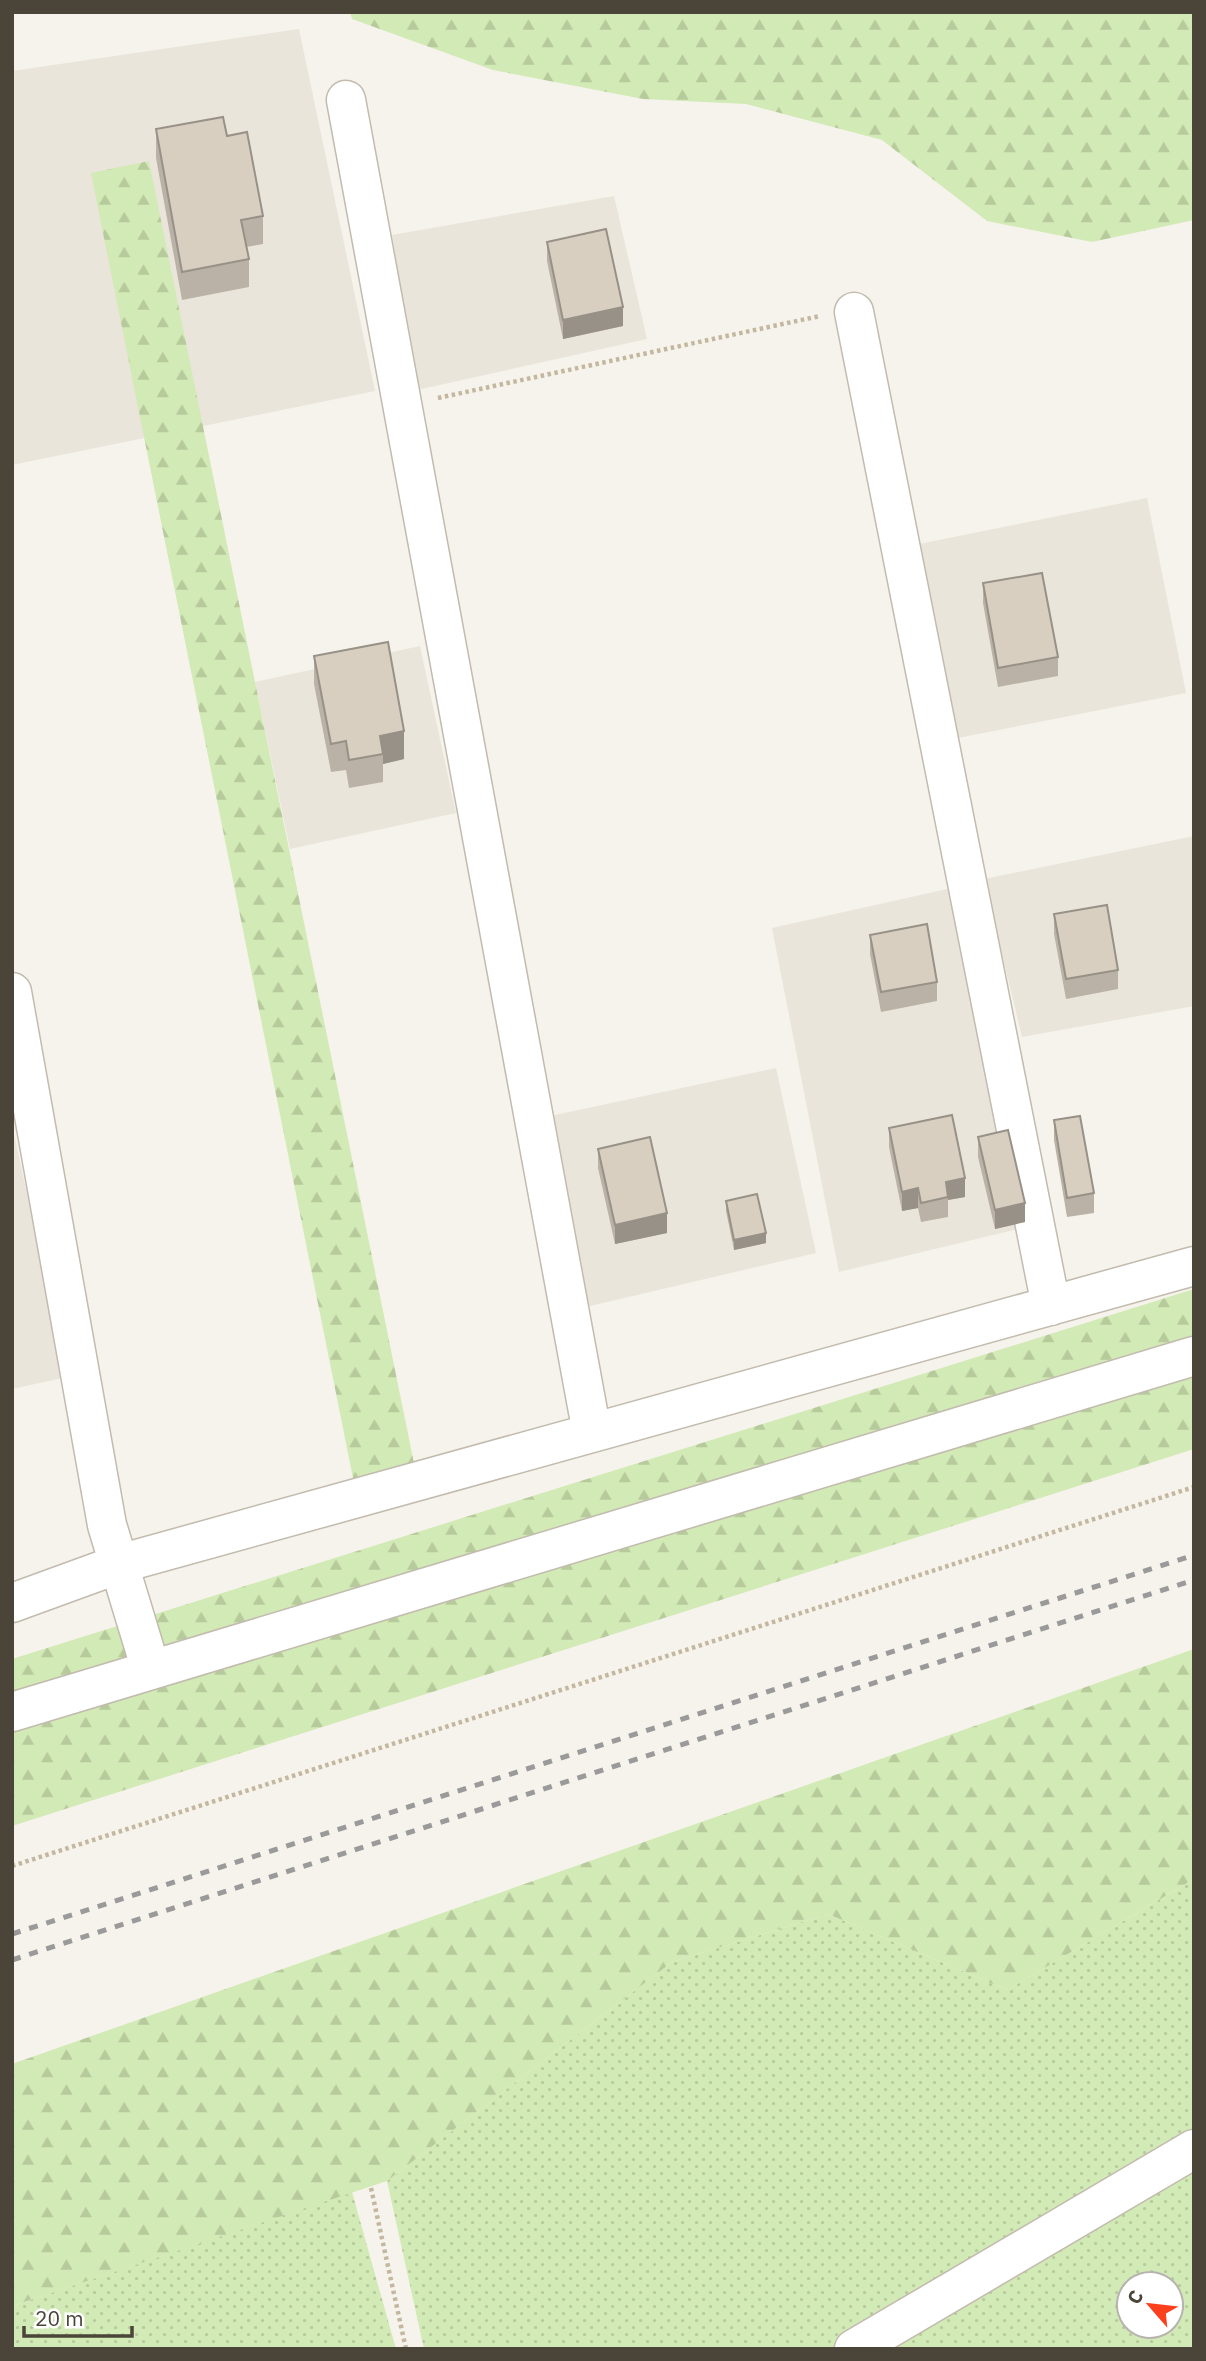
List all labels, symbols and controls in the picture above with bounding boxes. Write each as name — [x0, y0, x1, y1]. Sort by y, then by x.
north arrow — [1115, 2270, 1185, 2340]
text: С — [1121, 2286, 1148, 2308]
scale bar — [24, 2294, 133, 2338]
text: 20 m — [35, 2304, 84, 2332]

